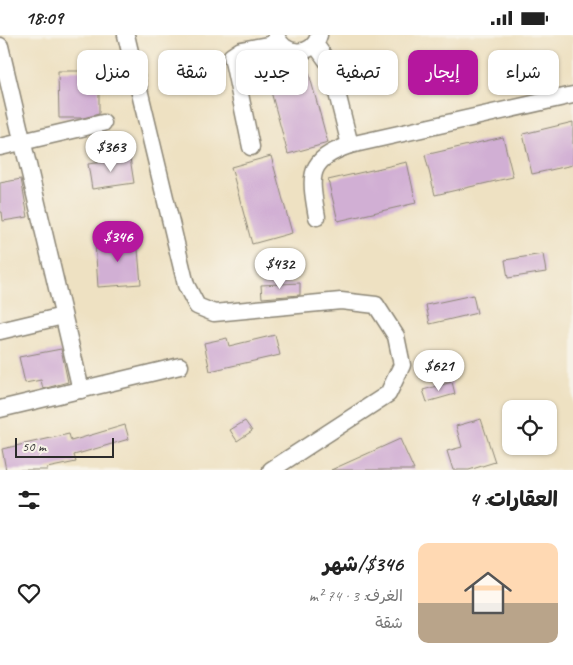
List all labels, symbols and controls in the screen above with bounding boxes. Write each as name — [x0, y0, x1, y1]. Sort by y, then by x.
text: 18:09 — [25, 6, 63, 30]
chip: منزل — [77, 50, 148, 95]
chip: شقة — [158, 50, 226, 95]
chip: جديد — [236, 50, 308, 95]
chip: تصفية — [318, 50, 398, 95]
chip: إيجار — [408, 50, 478, 95]
chip: شراء — [488, 50, 559, 95]
pin: $363 — [81, 131, 141, 173]
text: $363 — [96, 137, 126, 157]
pin: $346 — [88, 221, 148, 263]
text: $346 — [103, 227, 133, 247]
pin: $432 — [250, 247, 310, 290]
text: $432 — [266, 254, 294, 274]
pin: $621 — [409, 349, 469, 392]
text: $621 — [424, 356, 454, 376]
map controls — [502, 400, 557, 455]
button: locate — [502, 400, 557, 455]
scale bar — [15, 435, 114, 458]
text: 50 m — [22, 438, 46, 455]
icon: filters — [15, 486, 43, 514]
text: العقارات: 4 — [469, 486, 558, 512]
text: $346/شهر — [323, 551, 403, 577]
icon: home — [458, 563, 518, 623]
icon: heart — [15, 579, 43, 607]
text: الغرف: 3 · 74 m² — [309, 586, 403, 606]
text: شقة — [375, 613, 403, 633]

